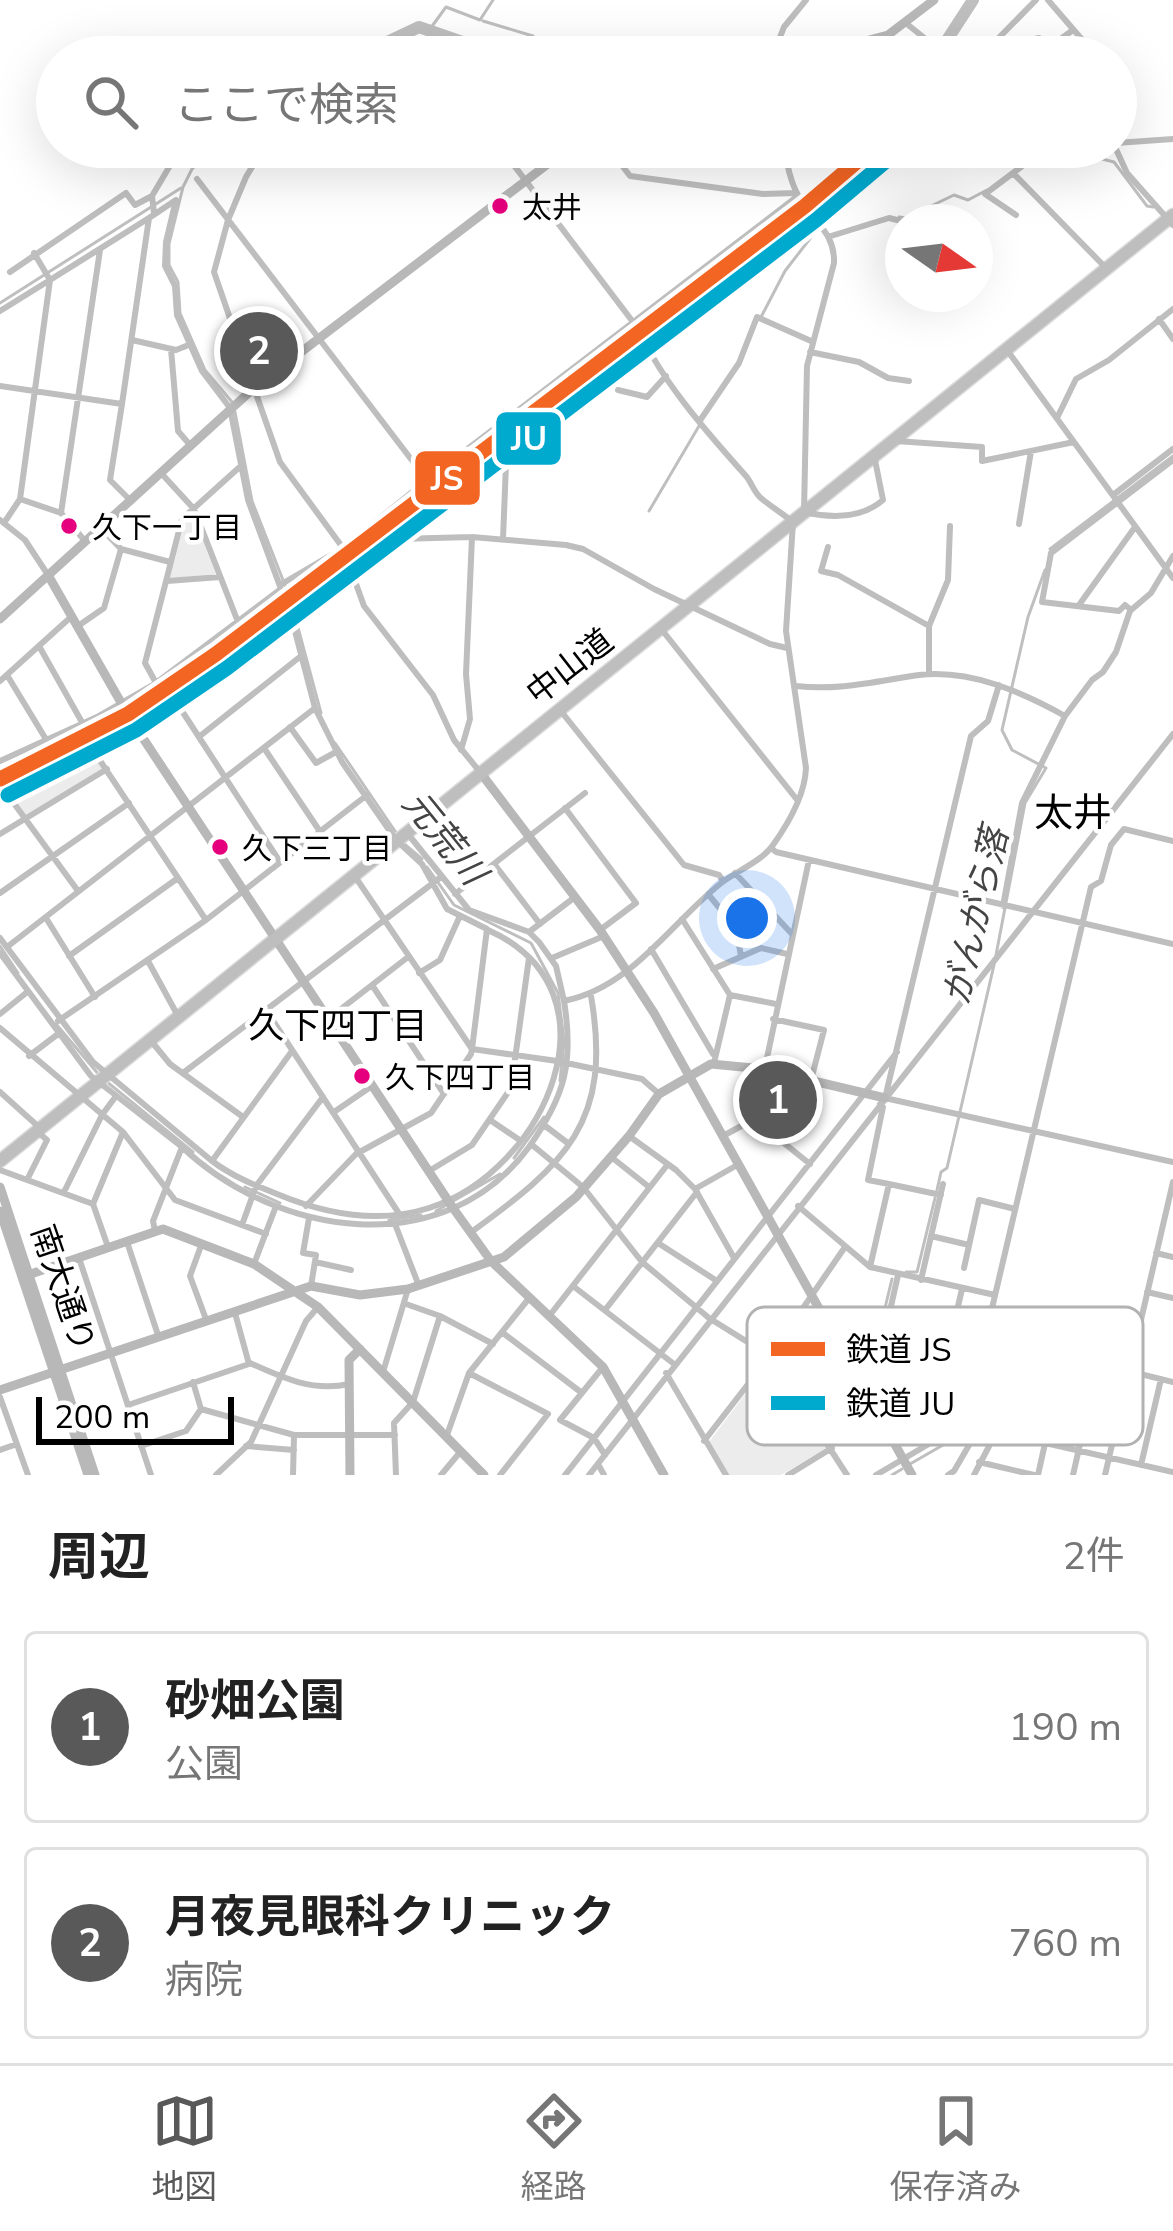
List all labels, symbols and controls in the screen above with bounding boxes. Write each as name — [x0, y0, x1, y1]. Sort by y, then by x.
search box — [36, 36, 1137, 168]
icon: search — [78, 69, 144, 135]
text: ここで検索 — [174, 75, 399, 136]
place label: 太井 — [522, 188, 582, 229]
marker: 太井 — [489, 195, 511, 217]
north arrow — [885, 204, 993, 312]
pin: 2 — [220, 306, 298, 396]
line badge: JU — [494, 410, 563, 467]
text: JU — [510, 417, 547, 462]
line badge: JS — [413, 449, 482, 507]
text: JS — [430, 457, 463, 502]
place label: 久下一丁目 — [92, 508, 242, 549]
marker: 久下一丁目 — [58, 515, 80, 537]
street label: 中山道 — [517, 619, 623, 715]
water label: 元荒川 — [391, 781, 499, 898]
district label: 太井 — [1034, 787, 1112, 840]
water label: がんがら落 — [932, 818, 1022, 1010]
place label: 久下三丁目 — [242, 829, 392, 870]
marker: 久下三丁目 — [209, 836, 231, 858]
your location — [717, 888, 777, 948]
district label: 久下四丁目 — [248, 1002, 428, 1051]
pin: 1 — [739, 1055, 817, 1145]
place label: 久下四丁目 — [385, 1058, 535, 1099]
marker: 久下四丁目 — [351, 1065, 373, 1087]
street label: 南大通り — [20, 1219, 105, 1358]
legend — [747, 1307, 1143, 1445]
text: 鉄道 JS — [846, 1328, 951, 1373]
text: 鉄道 JU — [846, 1382, 955, 1427]
scale bar — [36, 1391, 234, 1444]
text: 200 m — [54, 1395, 150, 1440]
text: 周辺 — [48, 1522, 150, 1592]
text: 2件 — [1063, 1530, 1125, 1583]
text: 砂畑公園 — [165, 1671, 345, 1732]
text: 1 — [78, 1701, 102, 1754]
text: 190 m — [1008, 1701, 1122, 1754]
text: 公園 — [165, 1738, 243, 1791]
text: 月夜見眼科クリニック — [165, 1887, 615, 1948]
text: 2 — [78, 1917, 102, 1970]
text: 760 m — [1008, 1917, 1122, 1970]
text: 病院 — [165, 1954, 243, 2007]
tab: 地図 — [152, 2088, 218, 2210]
tab: 経路 — [521, 2088, 587, 2210]
tab: 保存済み — [890, 2088, 1022, 2210]

